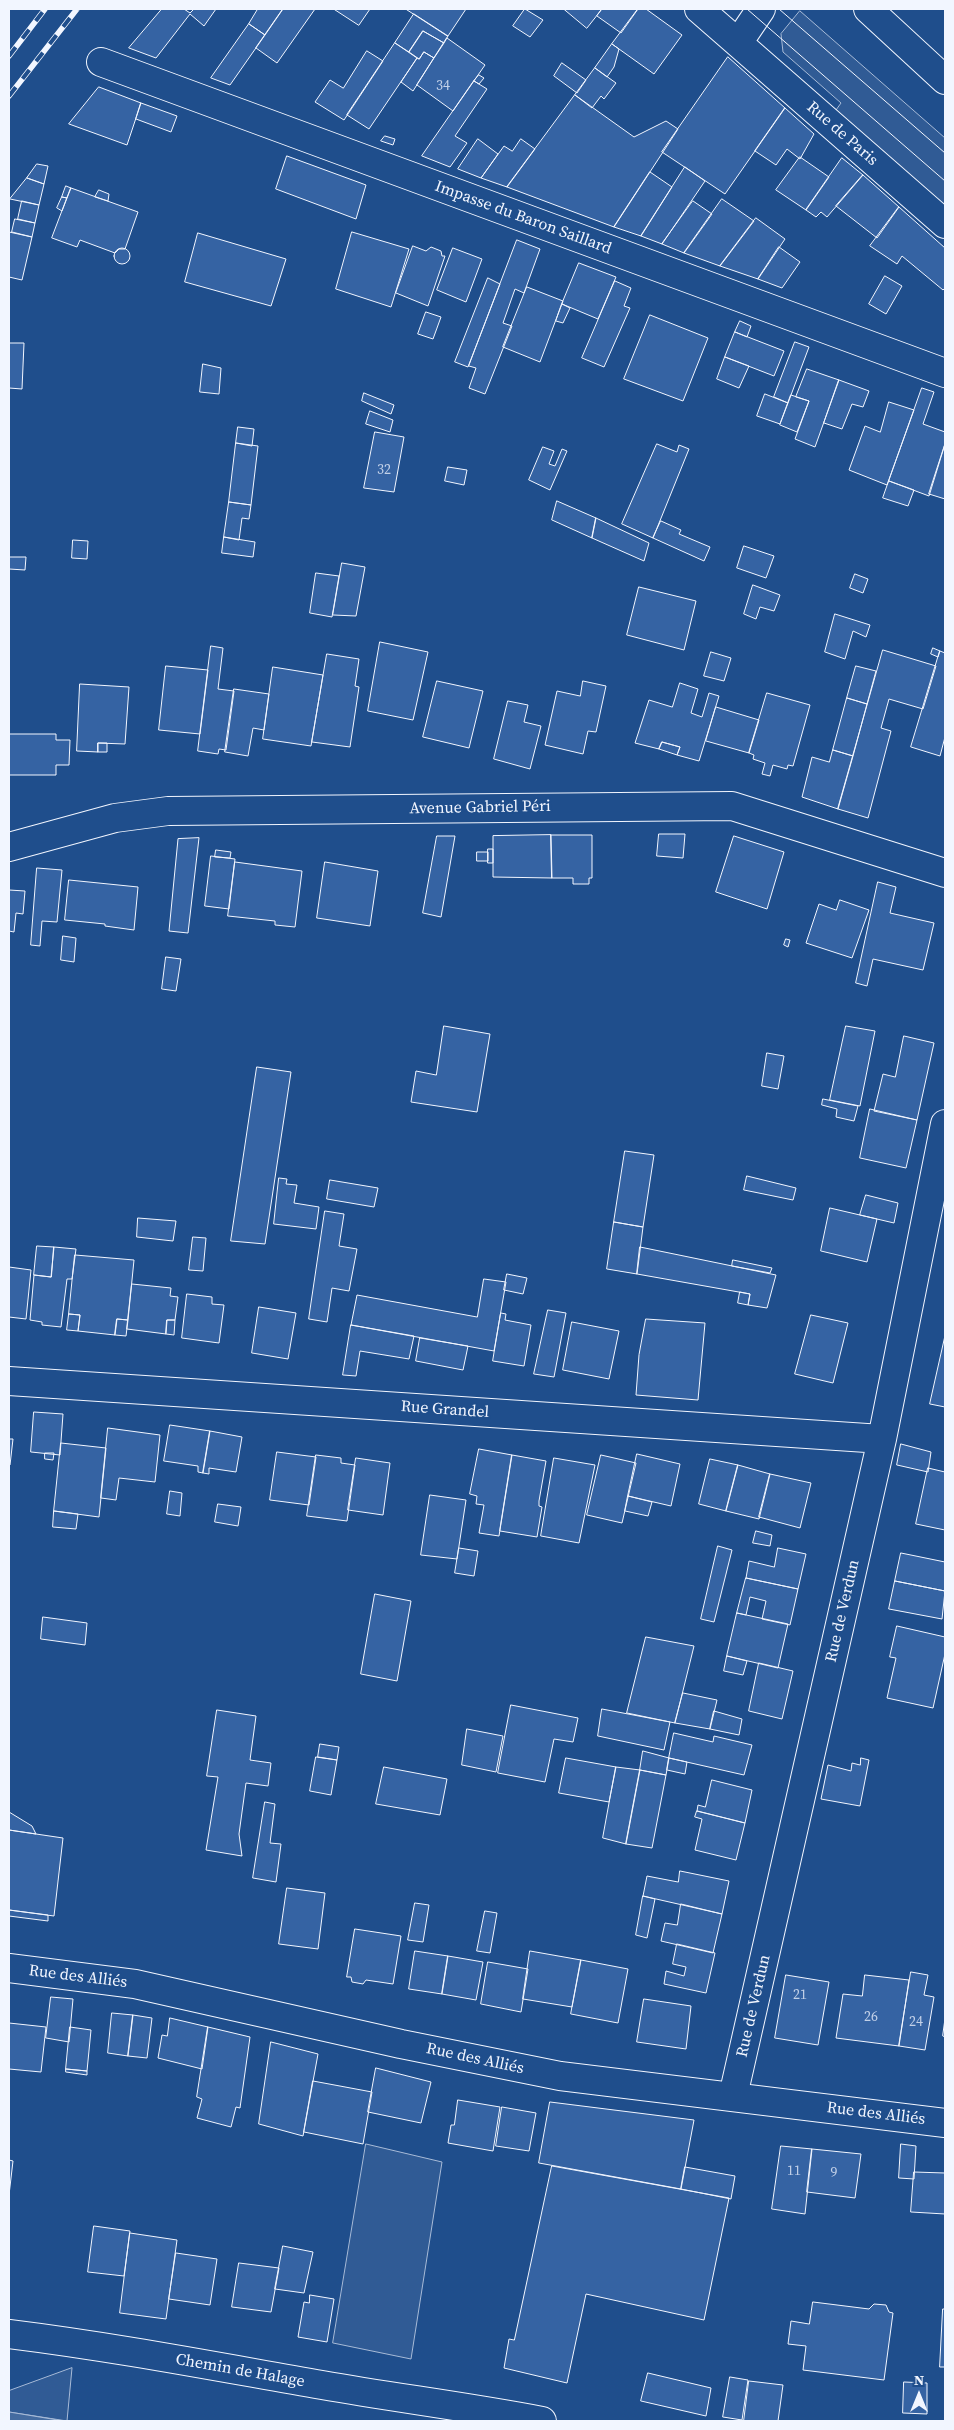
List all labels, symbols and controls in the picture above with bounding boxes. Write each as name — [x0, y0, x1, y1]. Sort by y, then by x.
house number: 34 — [436, 78, 450, 94]
street label: Rue de Paris — [802, 98, 882, 170]
street label: Impasse du Baron Saillard — [432, 177, 614, 259]
house number: 32 — [377, 462, 391, 478]
street label: Avenue Gabriel Péri — [409, 797, 551, 819]
street label: Rue Grandel — [400, 1397, 490, 1423]
street label: Rue de Verdun — [822, 1558, 864, 1664]
street label: Rue de Verdun — [733, 1953, 775, 2059]
street label: Rue des Alliés — [28, 1961, 128, 1993]
house number: 21 — [793, 1987, 807, 2003]
house number: 26 — [864, 2009, 878, 2025]
house number: 24 — [909, 2014, 923, 2030]
street label: Rue des Alliés — [424, 2039, 526, 2079]
street label: Rue des Alliés — [826, 2098, 926, 2130]
house number: 11 — [787, 2163, 801, 2179]
house number: 9 — [831, 2165, 837, 2181]
street label: Chemin de Halage — [174, 2350, 306, 2392]
north arrow — [894, 2370, 944, 2420]
text: N — [914, 2370, 924, 2390]

